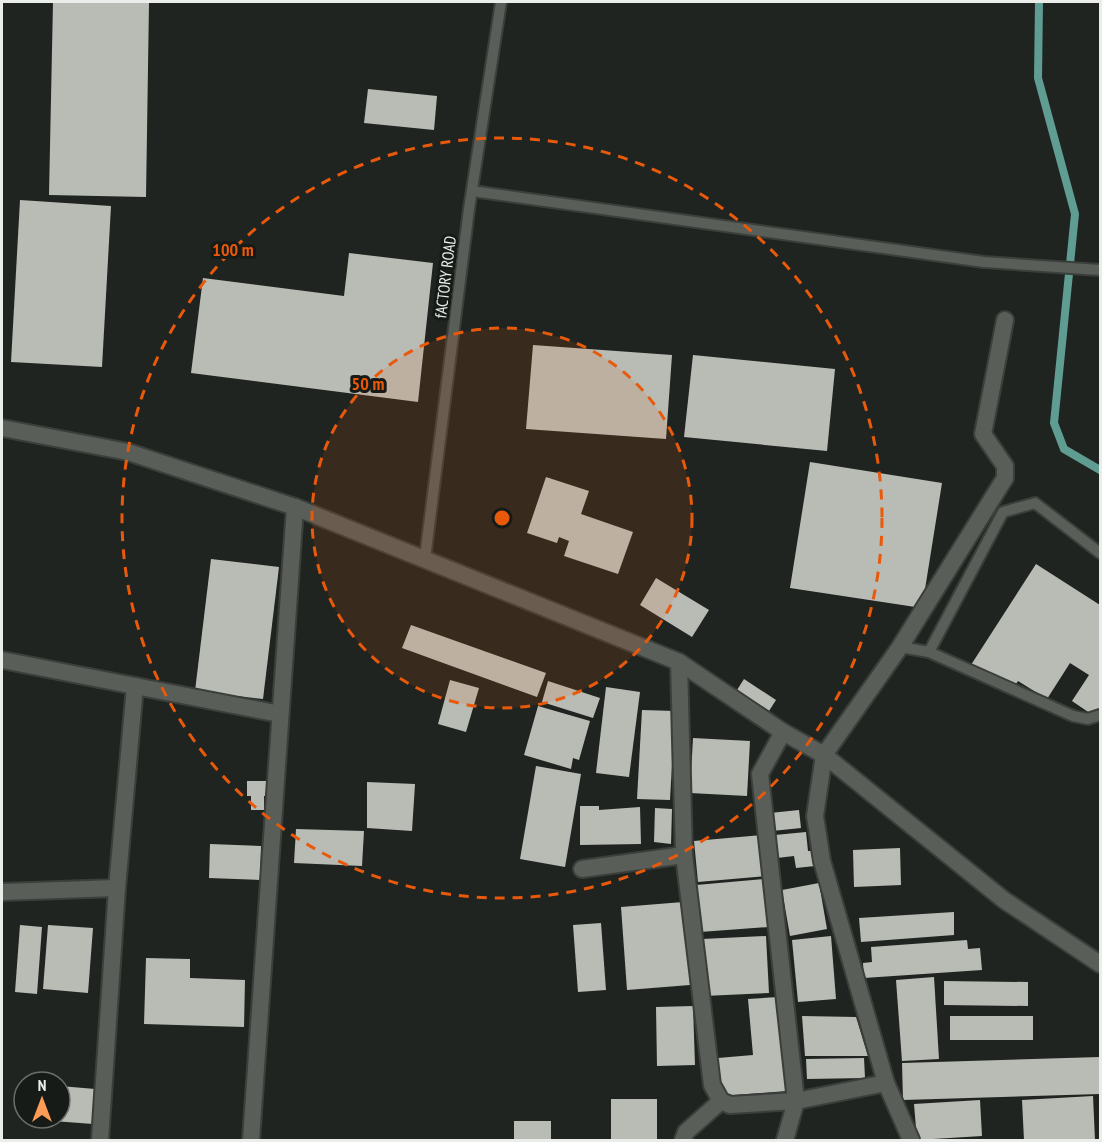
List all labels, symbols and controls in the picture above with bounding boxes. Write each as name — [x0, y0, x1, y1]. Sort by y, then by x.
street label: fACTORY ROAD — [430, 235, 460, 319]
text: 100 m — [212, 238, 254, 261]
text: 50 m — [352, 372, 384, 395]
centre of rings — [492, 508, 512, 528]
north arrow — [12, 1070, 72, 1130]
text: N — [38, 1075, 46, 1095]

